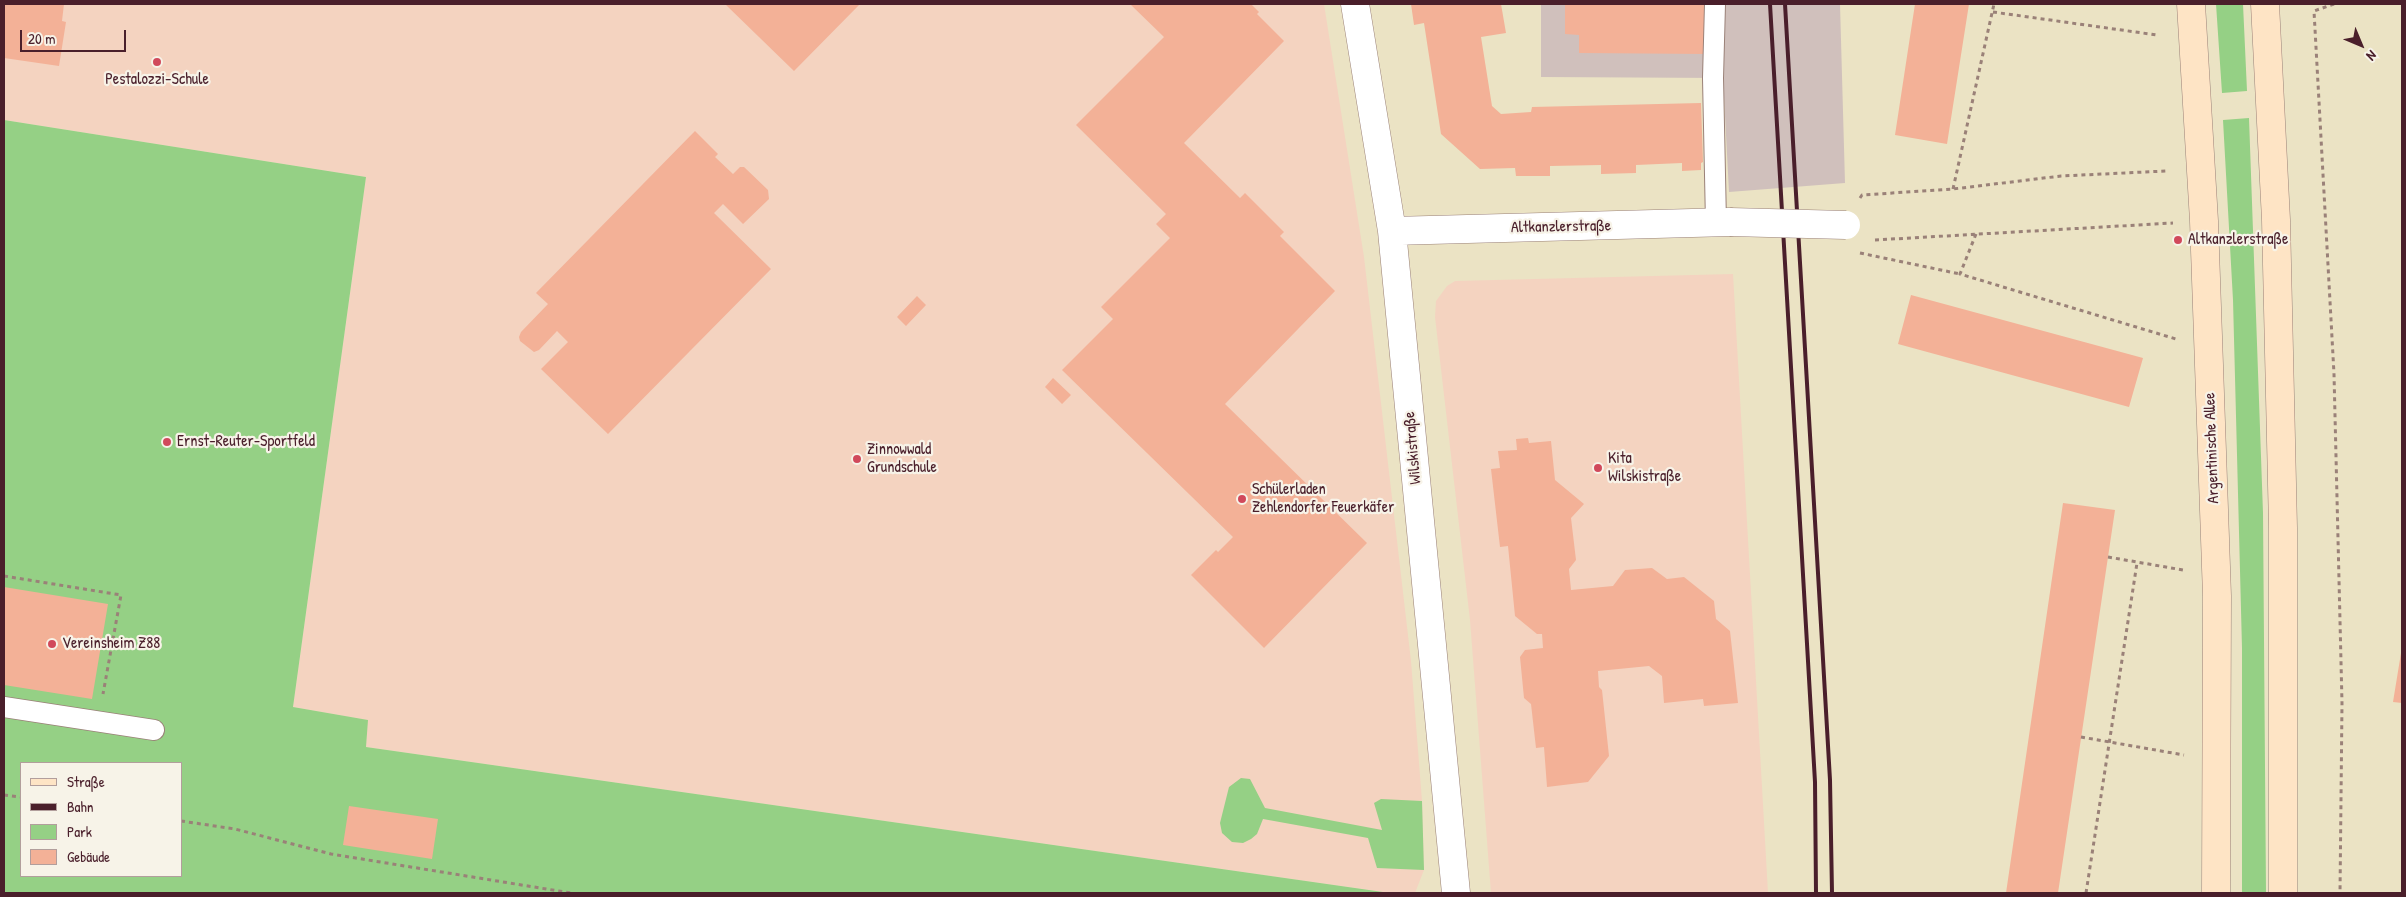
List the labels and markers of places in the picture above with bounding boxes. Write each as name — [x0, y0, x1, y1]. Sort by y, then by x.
marker: Pestalozzi-Schule — [151, 56, 163, 68]
place label: Pestalozzi-Schule — [105, 70, 209, 90]
place label: Altkanzlerstraße — [2188, 230, 2288, 250]
marker: Altkanzlerstraße — [2172, 234, 2184, 246]
place label: Ernst-Reuter-Sportfeld — [177, 432, 315, 452]
marker: Ernst-Reuter-Sportfeld — [161, 436, 173, 448]
place label: Zinnowwald Grundschule — [867, 440, 937, 478]
place label: Kita Wilskistraße — [1608, 449, 1681, 487]
marker: Zinnowwald Grundschule — [851, 453, 863, 465]
marker: Kita Wilskistraße — [1592, 462, 1604, 474]
place label: Schülerladen Zehlendorfer Feuerkäfer — [1252, 480, 1394, 518]
marker: Schülerladen Zehlendorfer Feuerkäfer — [1236, 493, 1248, 505]
place label: Vereinsheim Z88 — [62, 634, 160, 654]
marker: Vereinsheim Z88 — [46, 638, 58, 650]

